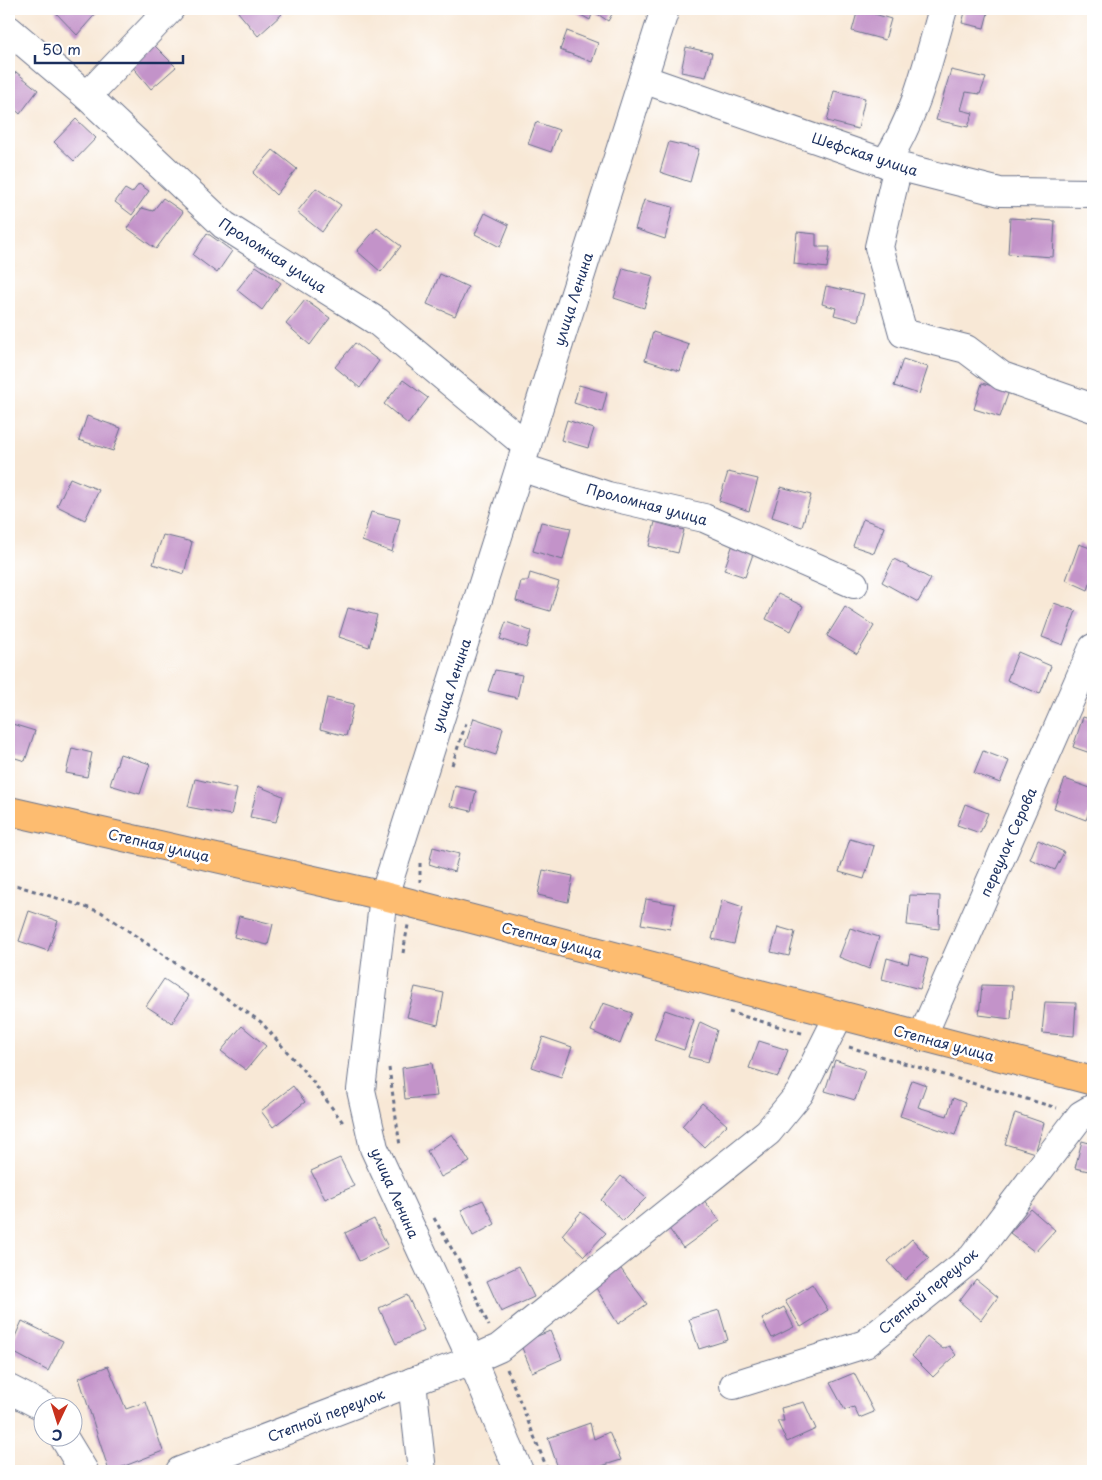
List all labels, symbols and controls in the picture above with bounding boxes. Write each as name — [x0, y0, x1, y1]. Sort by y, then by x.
scale bar — [35, 32, 182, 64]
text: 50 m — [42, 37, 81, 60]
street label: Шефская улица — [809, 127, 921, 181]
street label: Проломная улица — [215, 212, 331, 298]
street label: улица Ленина — [548, 249, 598, 348]
street label: Проломная улица — [584, 478, 710, 530]
street label: улица Ленина — [426, 635, 476, 734]
street label: переулок Серова — [974, 784, 1042, 900]
street label: Степная улица — [106, 823, 212, 867]
street label: Степная улица — [499, 916, 605, 964]
street label: Степная улица — [891, 1019, 997, 1067]
street label: улица Ленина — [366, 1144, 424, 1242]
street label: Степной переулок — [874, 1243, 983, 1339]
street label: Степной переулок — [264, 1383, 388, 1447]
north arrow — [32, 1398, 82, 1448]
text: С — [51, 1425, 63, 1446]

